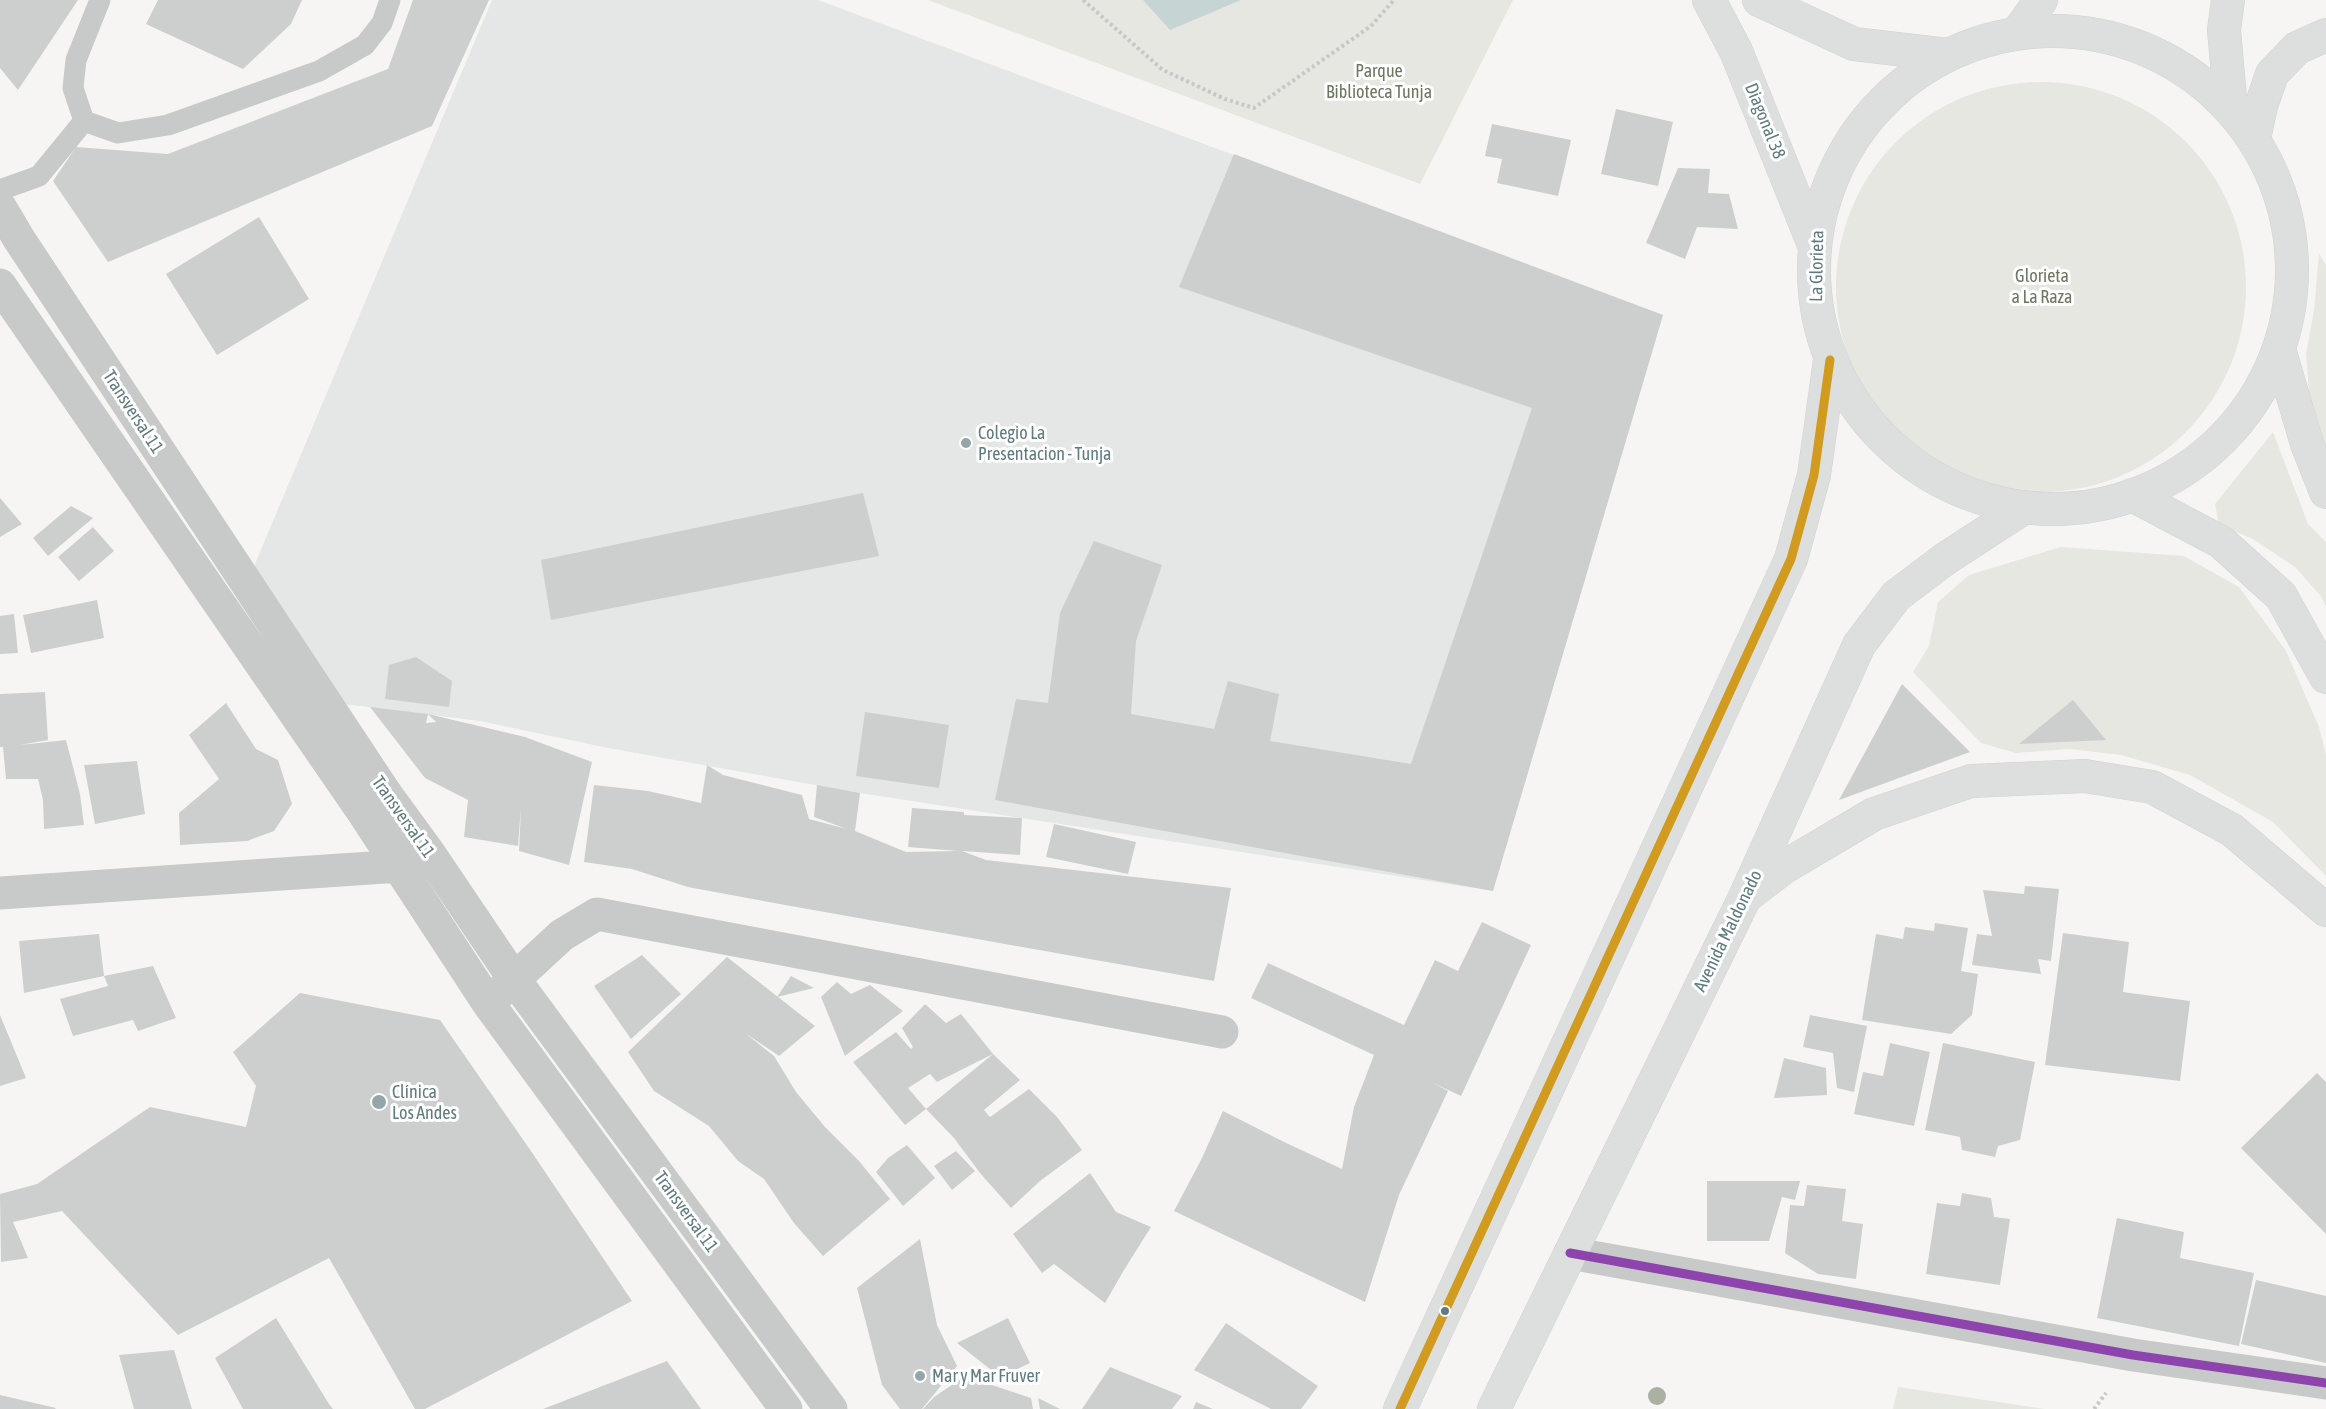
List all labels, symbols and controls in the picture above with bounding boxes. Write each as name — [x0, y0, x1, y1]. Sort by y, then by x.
park label: Parque Biblioteca Tunja — [1326, 60, 1432, 103]
street label: Diagonal 38 — [1740, 80, 1790, 162]
street label: La Glorieta — [1806, 230, 1828, 302]
park label: Glorieta a La Raza — [2012, 265, 2072, 308]
street label: Transversal 11 — [98, 366, 168, 458]
place label: Colegio La Presentacion - Tunja — [978, 422, 1111, 464]
marker: Colegio La Presentacion - Tunja — [959, 436, 973, 450]
street label: Transversal 11 — [367, 772, 439, 862]
street label: Avenida Maldonado — [1689, 867, 1767, 995]
place label: Clínica Los Andes — [392, 1081, 457, 1124]
marker: Clínica Los Andes — [370, 1093, 388, 1111]
street label: Transversal 11 — [649, 1167, 723, 1257]
unlabelled marker — [1439, 1305, 1451, 1317]
place label: Mar y Mar Fruver — [932, 1365, 1040, 1387]
marker: Mar y Mar Fruver — [913, 1369, 927, 1383]

